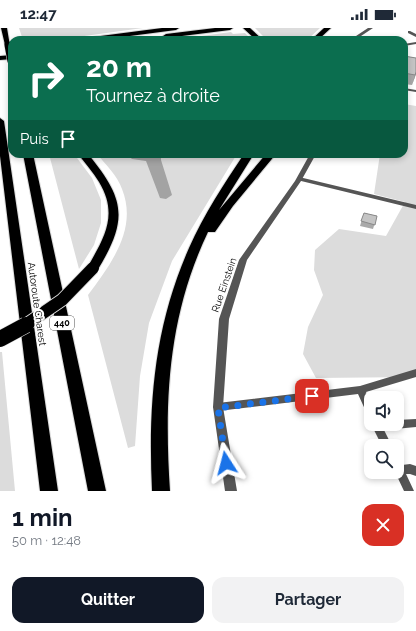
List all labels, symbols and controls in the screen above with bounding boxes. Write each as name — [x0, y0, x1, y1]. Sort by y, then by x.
text: 12:47 — [20, 5, 57, 23]
text: 20 m — [86, 51, 152, 84]
icon: right — [20, 52, 72, 104]
text: Tournez à droite — [86, 85, 220, 106]
icon: arrive — [57, 128, 79, 150]
text: Puis — [20, 130, 49, 148]
street label: Rue Einstein — [210, 256, 239, 314]
street label: Autoroute Charest — [26, 262, 48, 347]
road number: 440 — [50, 316, 74, 330]
pin — [295, 379, 329, 413]
icon: arrive — [301, 385, 323, 407]
map controls — [364, 391, 404, 479]
button: sound — [364, 391, 404, 431]
button: search — [364, 439, 404, 479]
position arrow — [205, 442, 247, 484]
text: 1 min — [12, 503, 73, 532]
button: close — [362, 504, 404, 546]
text: 50 m · 12:48 — [12, 533, 81, 548]
button: Quitter — [12, 577, 204, 623]
button: Partager — [212, 577, 404, 623]

